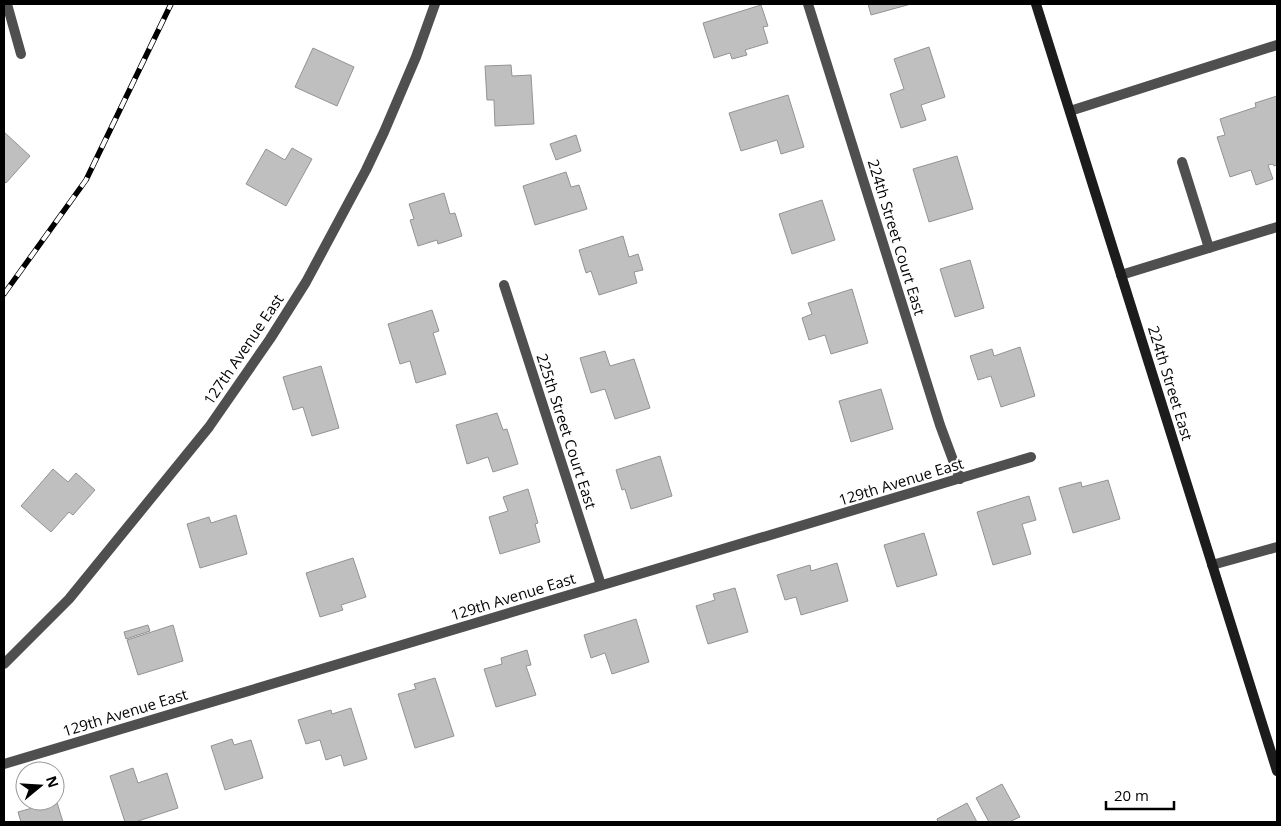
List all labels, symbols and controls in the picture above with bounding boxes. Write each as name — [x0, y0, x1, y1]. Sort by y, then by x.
street label: 224th Street Court East — [864, 157, 930, 317]
street label: 127th Avenue East — [199, 290, 287, 408]
street label: 224th Street East — [1144, 323, 1198, 443]
street label: 225th Street Court East — [532, 351, 602, 511]
street label: 129th Avenue East — [836, 453, 966, 509]
street label: 129th Avenue East — [448, 568, 578, 624]
street label: 129th Avenue East — [60, 684, 190, 740]
north arrow — [15, 761, 65, 811]
text: N — [42, 773, 64, 790]
scale bar — [1106, 778, 1174, 810]
text: 20 m — [1114, 785, 1149, 805]

